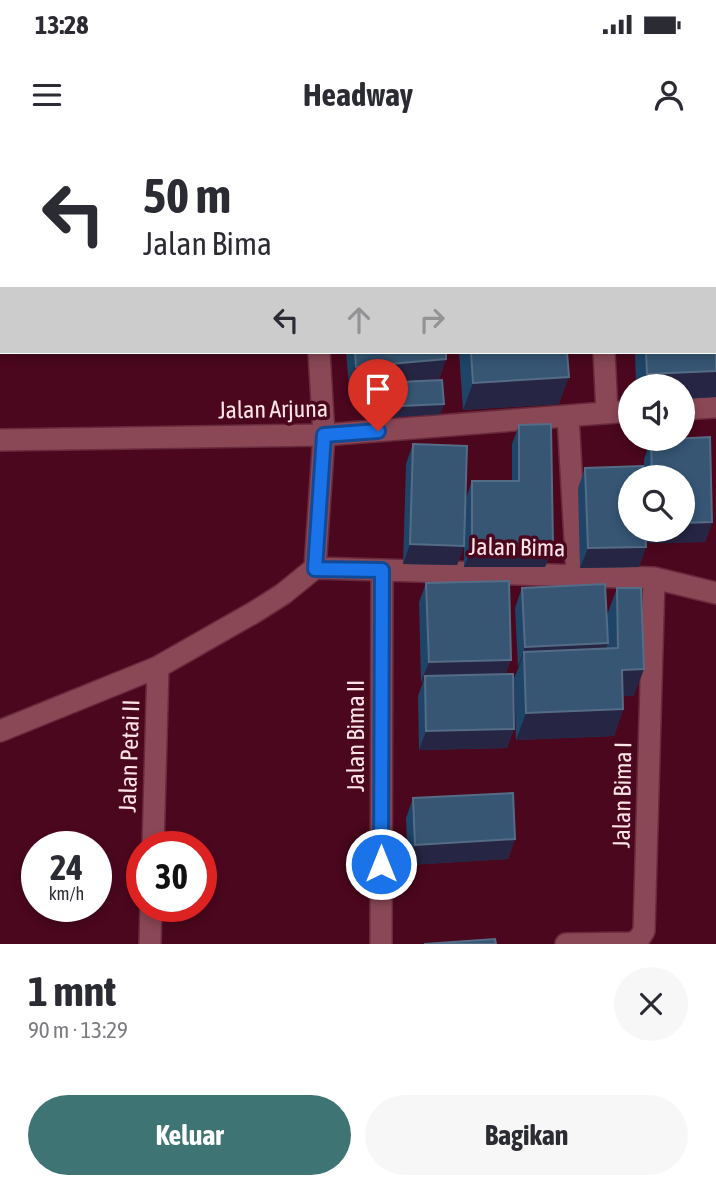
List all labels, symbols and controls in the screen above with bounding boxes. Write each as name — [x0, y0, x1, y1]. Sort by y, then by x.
text: 13:28 — [35, 10, 89, 40]
icon: menu — [28, 76, 66, 114]
text: Headway — [303, 76, 413, 113]
icon: person — [650, 76, 688, 114]
text: 50 m — [143, 167, 231, 223]
icon: left — [28, 168, 119, 259]
text: Jalan Bima — [143, 225, 272, 262]
icon: left — [267, 301, 305, 339]
icon: ahead — [340, 301, 378, 339]
icon: right — [413, 301, 451, 339]
pin — [348, 359, 408, 431]
icon: arrive — [359, 370, 397, 408]
map controls — [618, 374, 695, 542]
button: sound — [618, 374, 695, 451]
street label: Jalan Arjuna — [218, 395, 328, 423]
button: search — [618, 465, 695, 542]
street label: Jalan Bima — [468, 533, 566, 561]
street label: Jalan Bima II — [342, 680, 369, 792]
street label: Jalan Petai II — [114, 699, 144, 813]
street label: Jalan Bima I — [608, 742, 636, 848]
position arrow — [344, 827, 418, 901]
speed limit sign: 30 — [126, 831, 217, 922]
text: 24 — [50, 847, 83, 887]
text: km/h — [49, 883, 84, 904]
text: 1 mnt — [28, 967, 116, 1015]
button: close — [614, 967, 688, 1041]
text: 90 m · 13:29 — [28, 1017, 128, 1043]
button: Keluar — [28, 1095, 351, 1175]
button: Bagikan — [365, 1095, 688, 1175]

